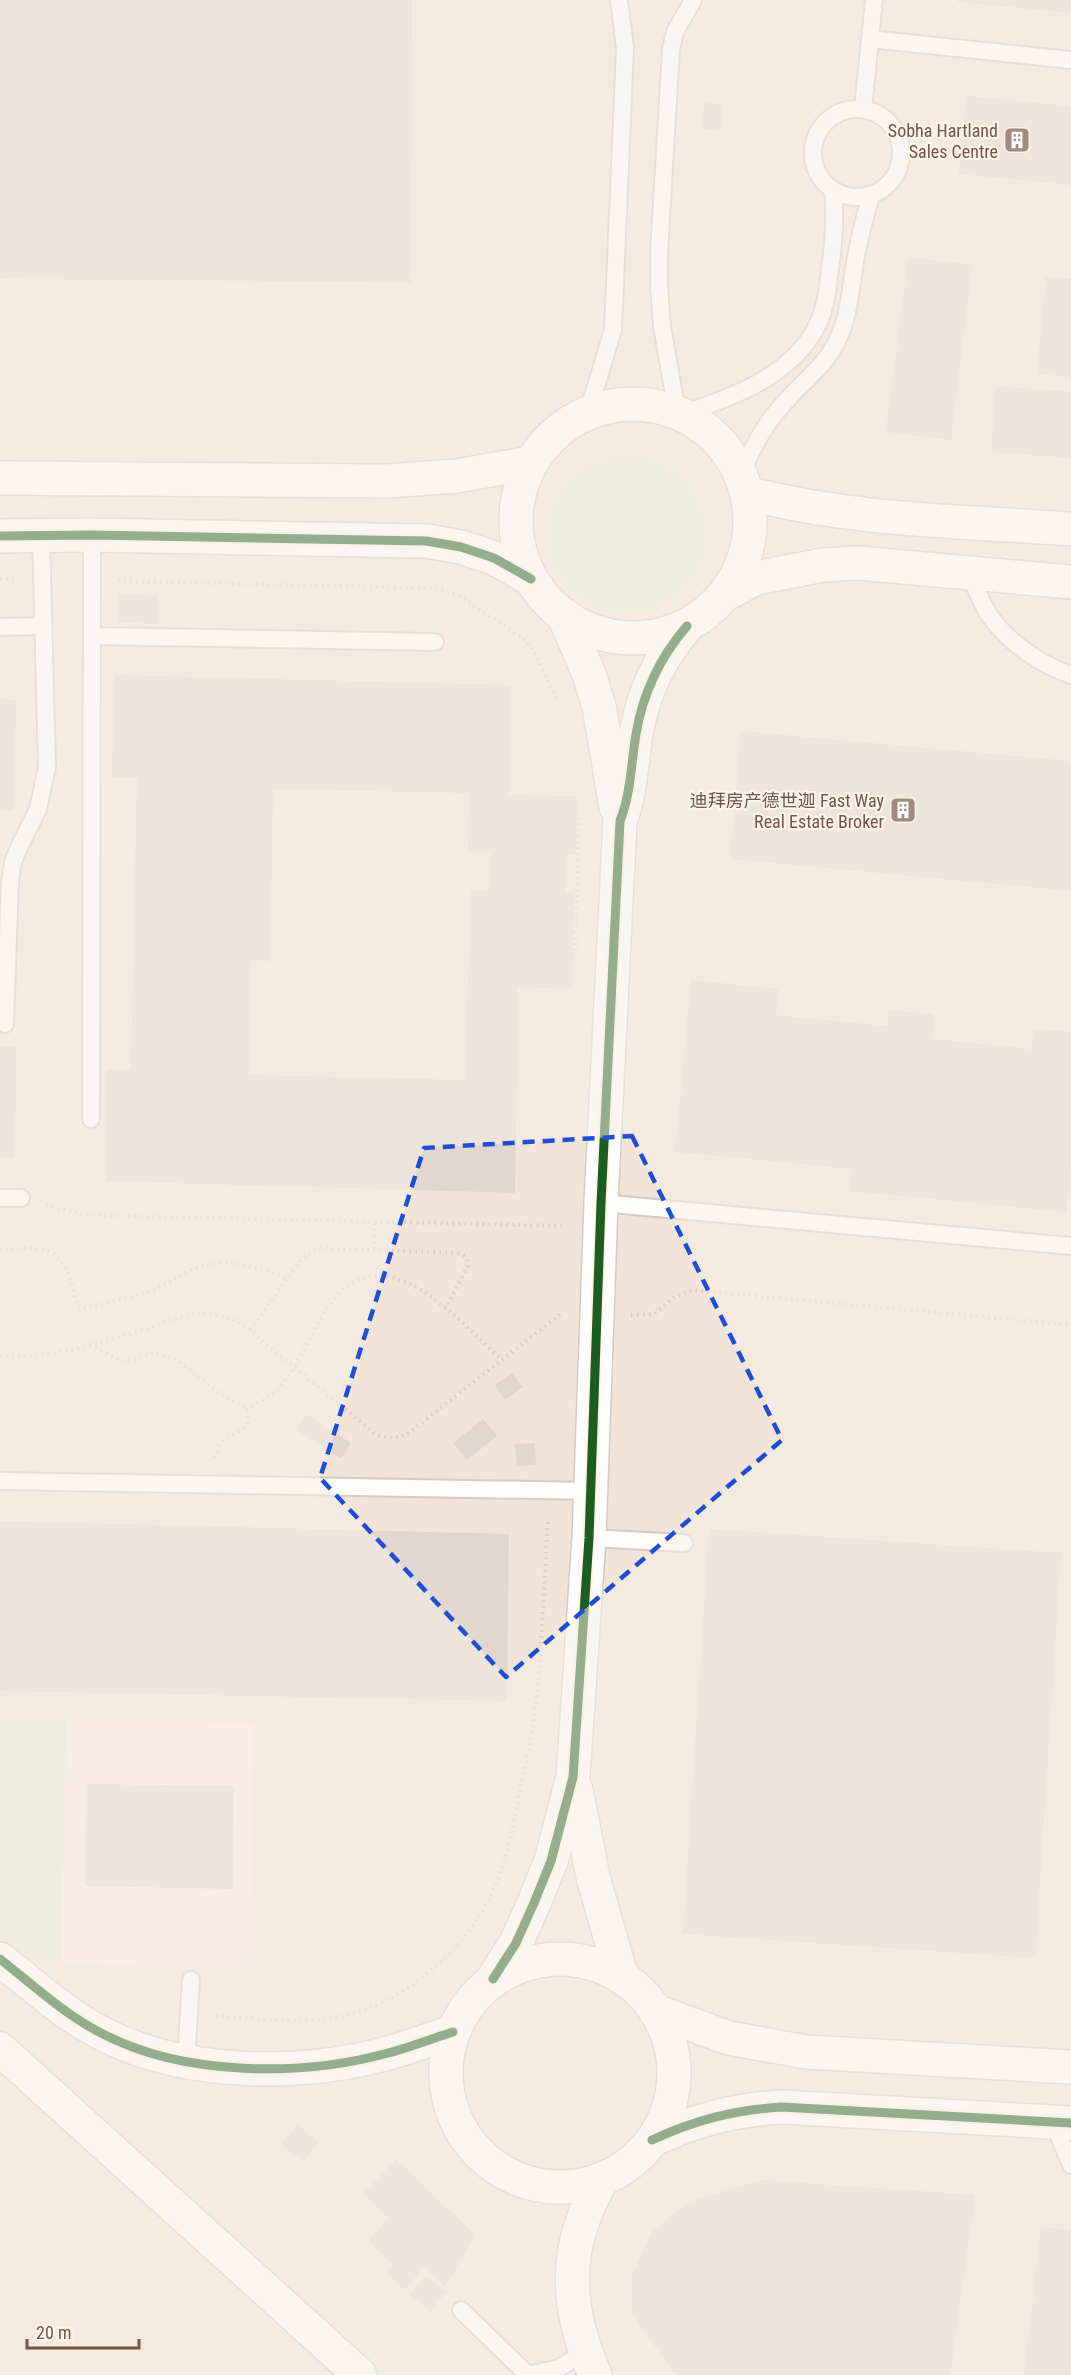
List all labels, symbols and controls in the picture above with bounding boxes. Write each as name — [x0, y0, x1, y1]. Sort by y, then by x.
place label: Sobha Hartland Sales Centre — [888, 120, 998, 162]
building icon: Sobha Hartland Sales Centre — [1002, 125, 1032, 155]
place label: 迪拜房产德世迦 Fast Way Real Estate Broker — [690, 790, 885, 832]
building icon: 迪拜房产德世迦 Fast Way Real Estate Broker — [888, 795, 918, 825]
scale bar — [27, 2312, 140, 2350]
text: 20 m — [36, 2322, 71, 2343]

